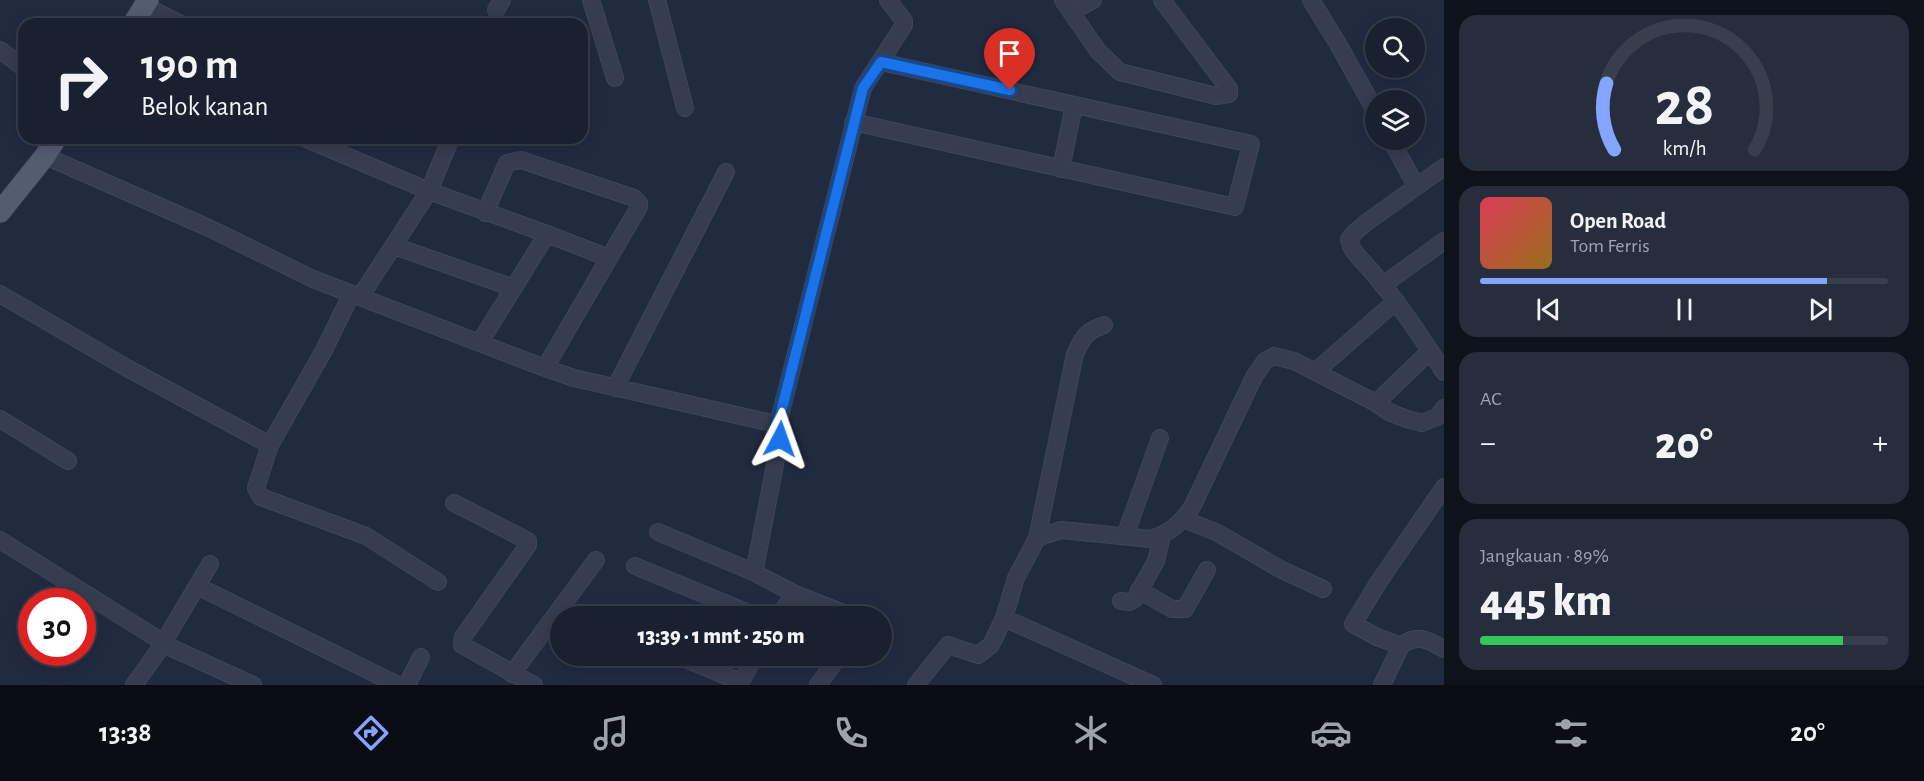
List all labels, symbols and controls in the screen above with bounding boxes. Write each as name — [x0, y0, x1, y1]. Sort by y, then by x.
map controls — [1365, 18, 1425, 150]
button: search — [1365, 18, 1425, 78]
pin — [984, 28, 1035, 90]
icon: arrive — [993, 37, 1026, 70]
icon: right — [42, 42, 120, 120]
text: 190 m — [141, 44, 239, 86]
text: 28 — [1654, 74, 1714, 136]
button: layers — [1365, 90, 1425, 150]
text: Belok kanan — [141, 93, 268, 120]
text: km/h — [1662, 138, 1706, 159]
text: Open Road — [1570, 210, 1666, 232]
text: Tom Ferris — [1570, 236, 1650, 256]
icon: previous — [1532, 293, 1565, 326]
icon: pause — [1668, 293, 1701, 326]
icon: next — [1804, 293, 1837, 326]
text: AC — [1480, 389, 1502, 409]
position arrow — [748, 407, 812, 471]
text: 20° — [1655, 422, 1713, 467]
text: − — [1480, 427, 1496, 460]
text: + — [1872, 427, 1888, 460]
text: Jangkauan · 89% — [1480, 546, 1609, 566]
text: 445 km — [1480, 579, 1612, 624]
speed limit sign: 30 — [18, 588, 96, 666]
text: 13:39 · 1 mnt · 250 m — [637, 625, 805, 647]
icon: directions — [350, 712, 392, 754]
icon: music — [590, 712, 632, 754]
icon: phone — [830, 712, 872, 754]
icon: climate — [1070, 712, 1112, 754]
icon: car — [1310, 712, 1352, 754]
icon: filters — [1550, 712, 1592, 754]
text: 13:38 — [99, 719, 152, 746]
text: 20° — [1790, 719, 1825, 746]

